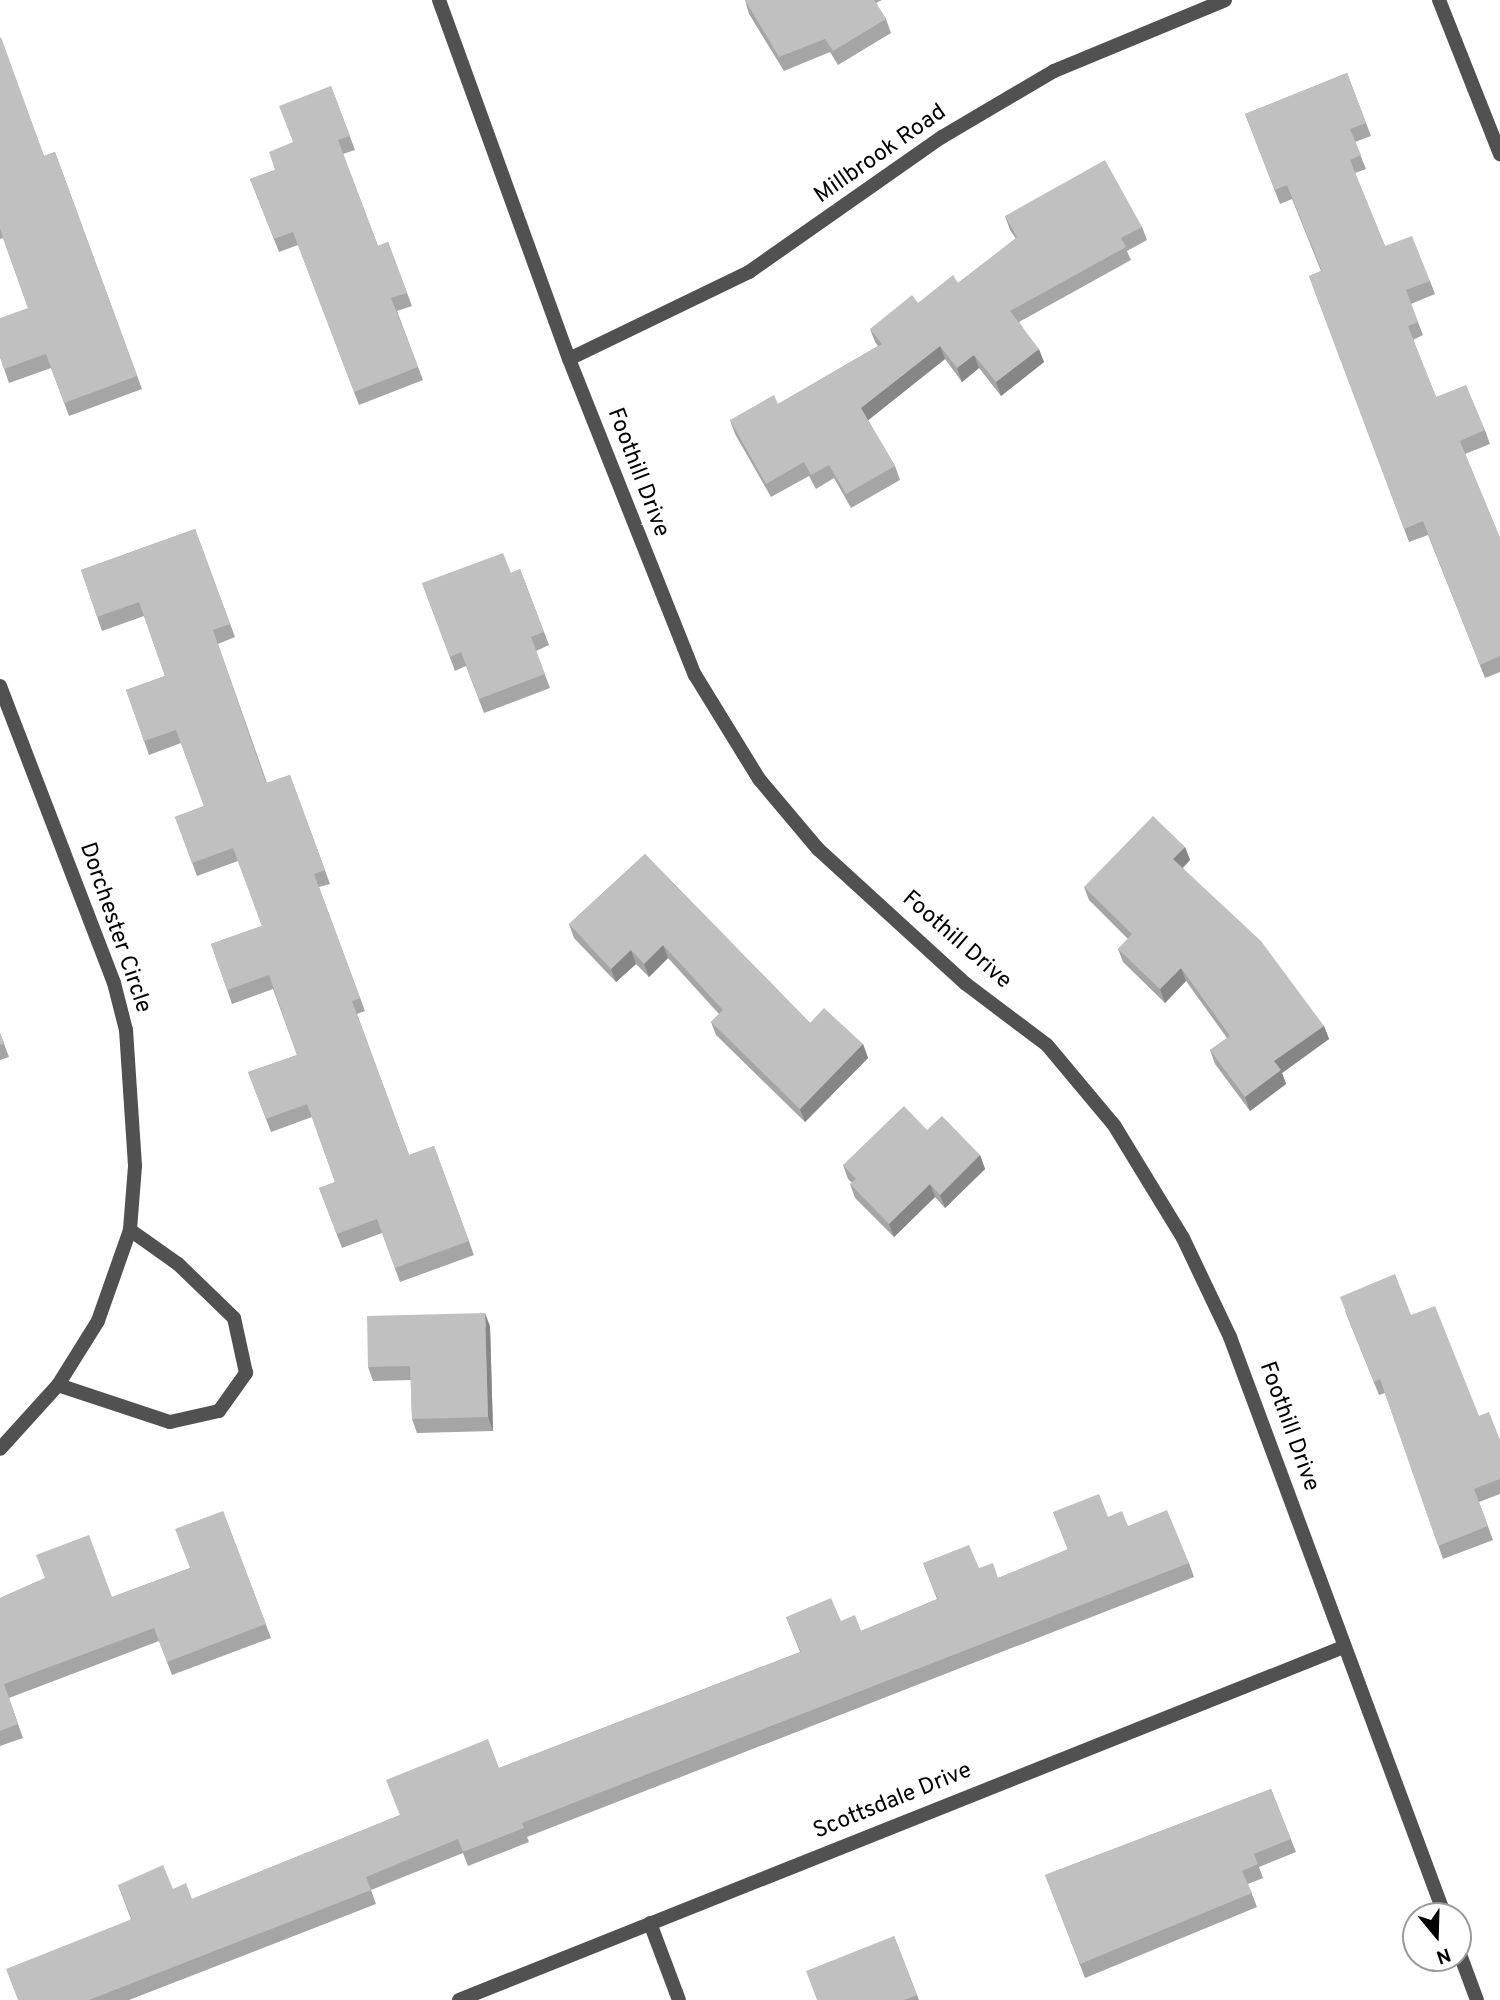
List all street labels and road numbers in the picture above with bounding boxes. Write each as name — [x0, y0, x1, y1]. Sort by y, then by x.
street label: Millbrook Road — [810, 99, 952, 211]
street label: Foothill Drive — [600, 405, 674, 541]
street label: Dorchester Circle — [72, 839, 156, 1017]
street label: Foothill Drive — [896, 886, 1016, 996]
street label: Foothill Drive — [1252, 1358, 1324, 1496]
street label: Scottsdale Drive — [810, 1758, 976, 1846]

